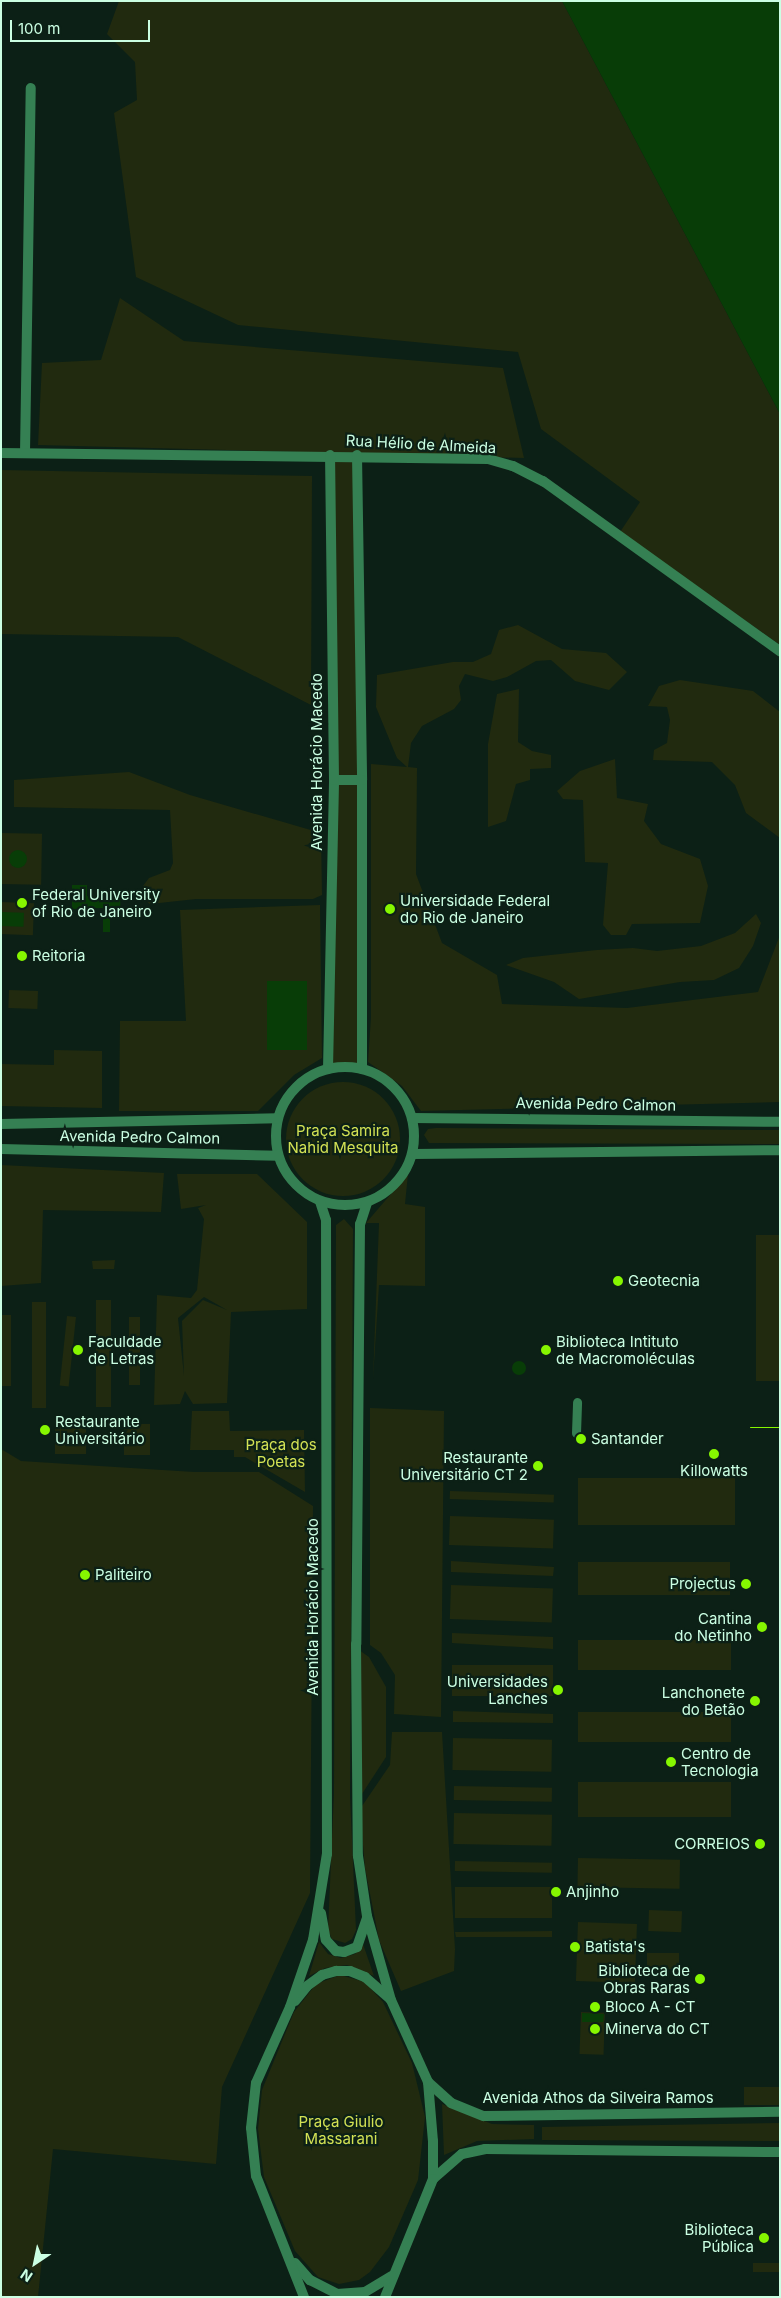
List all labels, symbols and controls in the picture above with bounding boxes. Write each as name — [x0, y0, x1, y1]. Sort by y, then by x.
scale bar — [12, 10, 152, 42]
text: 100 m — [18, 19, 60, 38]
street label: Rua Hélio de Almeida — [345, 431, 497, 457]
street label: Avenida Horácio Macedo — [308, 673, 326, 851]
place label: Federal University of Rio de Janeiro — [32, 885, 160, 920]
place label: Universidade Federal do Rio de Janeiro — [400, 891, 550, 926]
marker: Federal University of Rio de Janeiro — [16, 897, 28, 909]
marker: Universidade Federal do Rio de Janeiro — [384, 903, 396, 915]
place label: Reitoria — [32, 947, 86, 965]
marker: Reitoria — [16, 950, 28, 962]
street label: Avenida Pedro Calmon — [516, 1094, 676, 1114]
park label: Praça Samira Nahid Mesquita — [288, 1121, 398, 1156]
street label: Avenida Pedro Calmon — [60, 1127, 220, 1147]
place label: Geotecnia — [628, 1272, 700, 1290]
marker: Geotecnia — [612, 1275, 624, 1287]
place label: Faculdade de Letras — [88, 1332, 162, 1367]
place label: Biblioteca Intituto de Macromoléculas — [556, 1332, 695, 1367]
marker: Faculdade de Letras — [72, 1344, 84, 1356]
marker: Biblioteca Intituto de Macromoléculas — [540, 1344, 552, 1356]
place label: Restaurante Universitário — [55, 1412, 145, 1447]
marker: Restaurante Universitário — [39, 1424, 51, 1436]
place label: Santander — [591, 1430, 664, 1448]
marker: Santander — [575, 1433, 587, 1445]
park label: Praça dos Poetas — [245, 1435, 317, 1470]
place label: Restaurante Universitário CT 2 — [400, 1448, 528, 1483]
marker: Killowatts — [708, 1448, 720, 1460]
marker: Restaurante Universitário CT 2 — [532, 1460, 544, 1472]
place label: Killowatts — [680, 1462, 748, 1480]
street label: Avenida Horácio Macedo — [304, 1518, 322, 1696]
place label: Paliteiro — [95, 1566, 152, 1584]
marker: Paliteiro — [79, 1569, 91, 1581]
place label: Projectus — [669, 1575, 736, 1593]
marker: Projectus — [740, 1578, 752, 1590]
place label: Cantina do Netinho — [674, 1609, 752, 1644]
marker: Cantina do Netinho — [756, 1621, 768, 1633]
place label: Universidades Lanches — [447, 1672, 548, 1707]
place label: Lanchonete do Betão — [662, 1683, 745, 1718]
marker: Universidades Lanches — [552, 1684, 564, 1696]
marker: Lanchonete do Betão — [749, 1695, 761, 1707]
place label: Centro de Tecnologia — [681, 1744, 759, 1779]
marker: Centro de Tecnologia — [665, 1756, 677, 1768]
place label: CORREIOS — [674, 1835, 750, 1853]
marker: CORREIOS — [754, 1838, 766, 1850]
place label: Anjinho — [566, 1883, 619, 1901]
marker: Anjinho — [550, 1886, 562, 1898]
place label: Batista's — [585, 1938, 646, 1956]
marker: Batista's — [569, 1941, 581, 1953]
place label: Biblioteca de Obras Raras — [598, 1961, 690, 1996]
marker: Biblioteca de Obras Raras — [694, 1973, 706, 1985]
place label: Bloco A - CT — [605, 1998, 696, 2016]
marker: Bloco A - CT — [589, 2001, 601, 2013]
place label: Minerva do CT — [605, 2020, 710, 2038]
marker: Minerva do CT — [589, 2023, 601, 2035]
street label: Avenida Athos da Silveira Ramos — [482, 2089, 714, 2107]
park label: Praça Giulio Massarani — [299, 2112, 383, 2147]
place label: Biblioteca Pública — [684, 2220, 754, 2255]
marker: Biblioteca Pública — [758, 2232, 770, 2244]
north arrow — [10, 2238, 60, 2288]
text: N — [17, 2266, 36, 2286]

